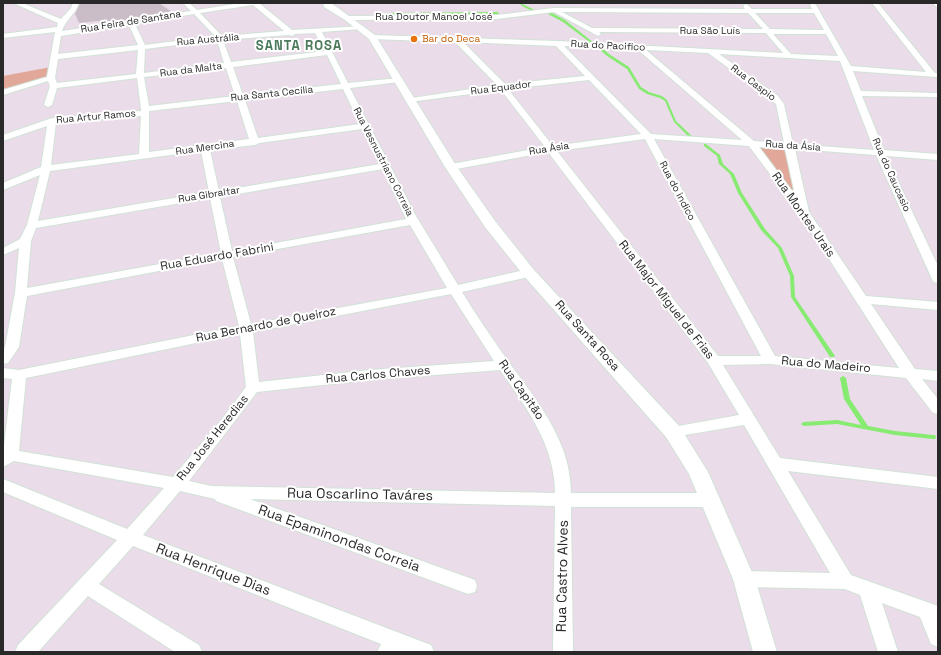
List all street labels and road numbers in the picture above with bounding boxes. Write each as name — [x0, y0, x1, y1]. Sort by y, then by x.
street label: Rua Feira de Santana — [80, 8, 182, 36]
street label: Rua Doutor Manoel José — [375, 11, 493, 23]
street label: Rua São Luís — [680, 25, 740, 37]
street label: Rua Austrália — [176, 31, 240, 49]
street label: Rua do Pacifico — [570, 38, 646, 54]
street label: Rua da Malta — [159, 60, 223, 80]
street label: Rua Caspio — [728, 62, 778, 104]
street label: Rua Equador — [470, 78, 532, 98]
street label: Rua Santa Cecília — [230, 84, 314, 104]
street label: Rua Vesnustriano Correia — [350, 106, 416, 218]
street label: Rua Artur Ramos — [56, 108, 136, 126]
street label: Rua do Caucasio — [869, 136, 913, 214]
street label: Rua Mercina — [175, 138, 235, 158]
street label: Rua da Ásia — [765, 138, 821, 154]
street label: Rua Ásia — [528, 140, 570, 158]
street label: Rua do indico — [656, 159, 698, 223]
street label: Rua Montes Urais — [768, 170, 838, 260]
street label: Rua Gibraltar — [177, 184, 241, 206]
street label: Rua Major Miguel de Frias — [615, 238, 717, 362]
street label: Rua Eduardo Fabrini — [159, 240, 275, 274]
street label: Rua Santa Rosa — [552, 298, 622, 374]
street label: Rua Bernardo de Queiroz — [195, 304, 337, 346]
street label: Rua do Madeiro — [781, 354, 871, 376]
street label: Rua Capitão — [495, 357, 547, 423]
street label: Rua Carlos Chaves — [325, 363, 431, 387]
street label: Rua José Heredias — [174, 392, 252, 484]
street label: Rua Oscarlino Taváres — [287, 485, 433, 505]
street label: Rua Epaminondas Correia — [256, 502, 422, 576]
street label: Rua Castro Alves — [554, 520, 572, 632]
street label: Rua Henrique Dias — [153, 540, 273, 600]

